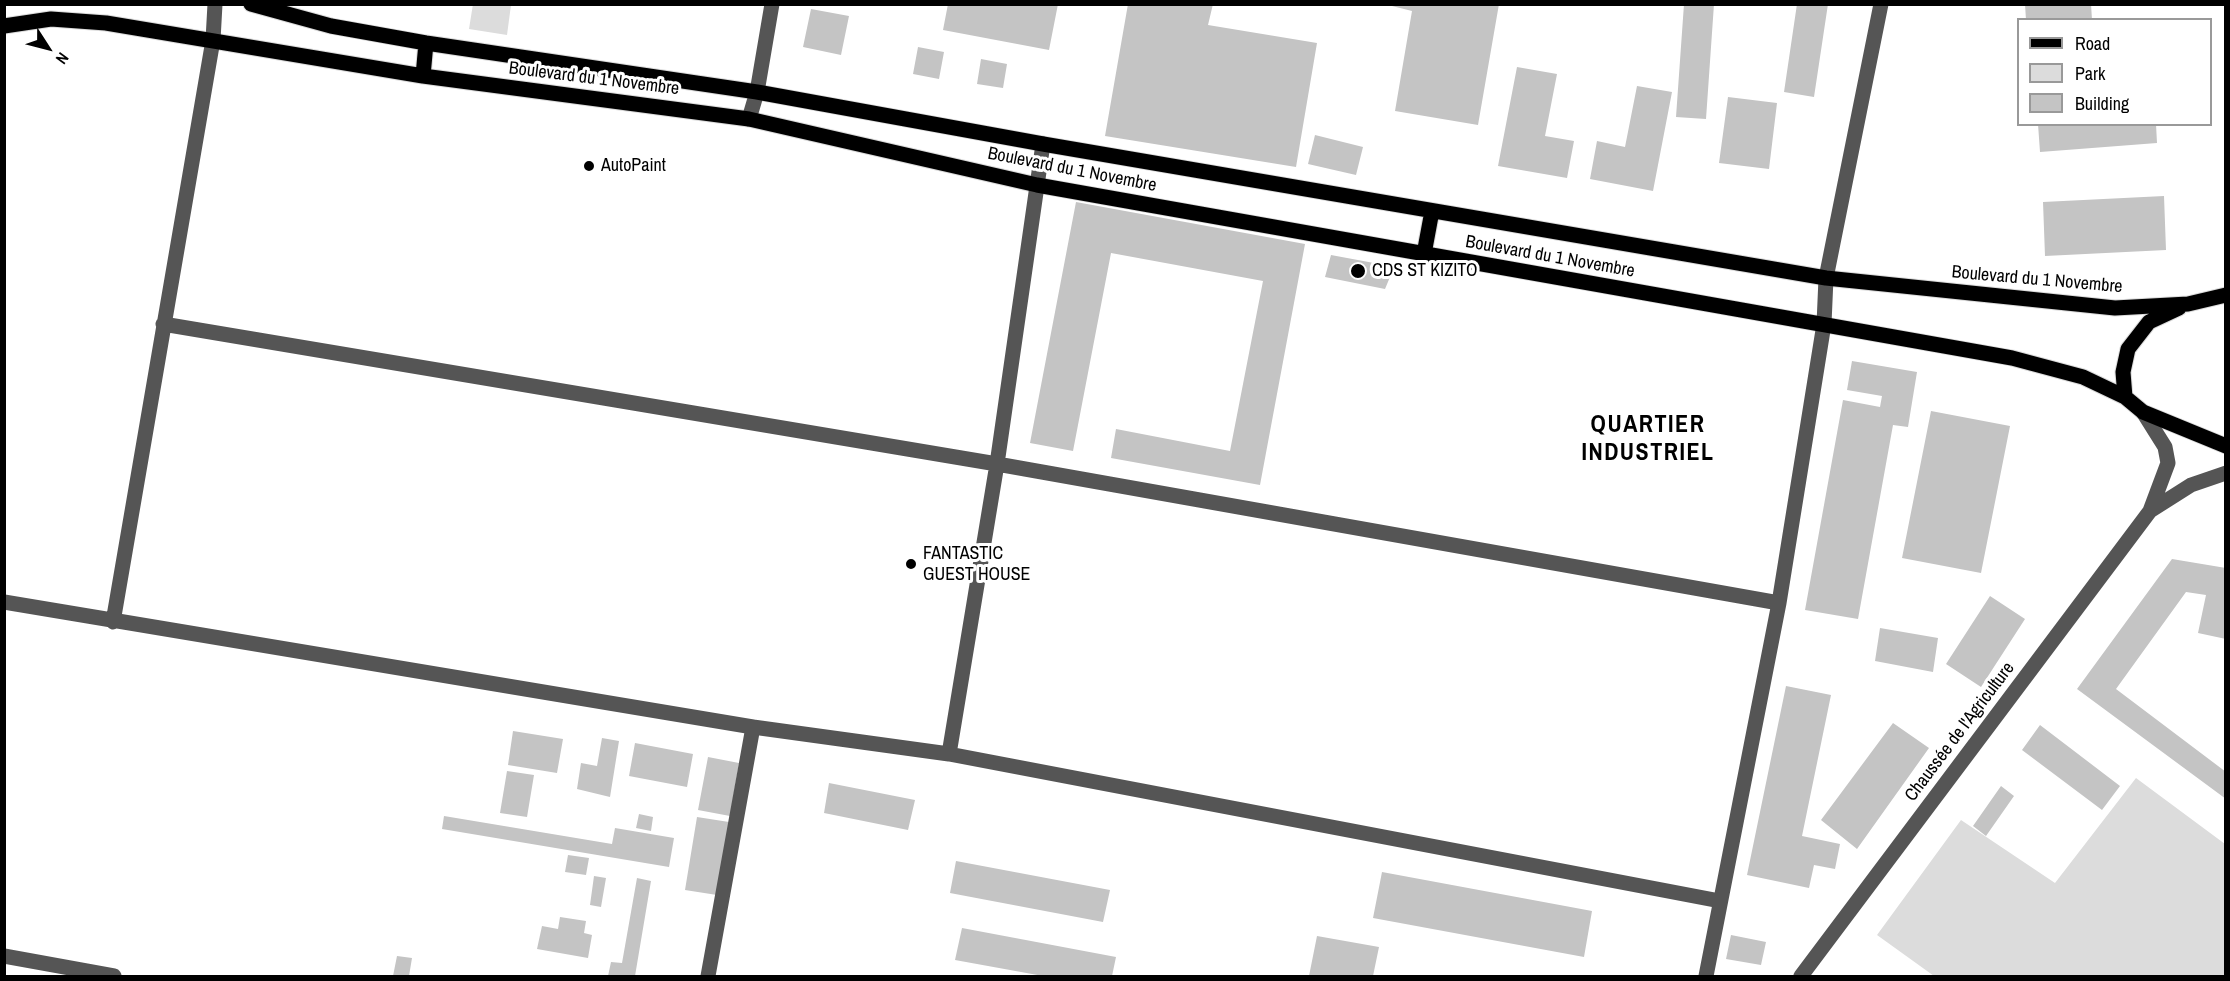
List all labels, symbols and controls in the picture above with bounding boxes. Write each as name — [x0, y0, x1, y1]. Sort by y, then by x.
north arrow — [18, 18, 78, 78]
legend — [2017, 18, 2212, 126]
text: Road — [2075, 31, 2110, 56]
text: N — [51, 48, 74, 69]
street label: Boulevard du 1 Novembre — [508, 58, 680, 100]
text: Park — [2075, 61, 2105, 86]
text: Building — [2075, 91, 2129, 116]
street label: Boulevard du 1 Novembre — [986, 143, 1158, 197]
place label: AutoPaint — [601, 155, 666, 177]
marker: AutoPaint — [582, 159, 596, 173]
street label: Boulevard du 1 Novembre — [1464, 231, 1636, 283]
place label: CDS ST KIZITO — [1372, 260, 1478, 282]
marker: CDS ST KIZITO — [1349, 262, 1367, 280]
street label: Boulevard du 1 Novembre — [1951, 262, 2123, 298]
district label: QUARTIER INDUSTRIEL — [1581, 412, 1715, 468]
place label: FANTASTIC GUEST HOUSE — [923, 543, 1030, 586]
marker: FANTASTIC GUEST HOUSE — [904, 557, 918, 571]
street label: Chaussée de l'Agriculture — [1901, 658, 2019, 806]

